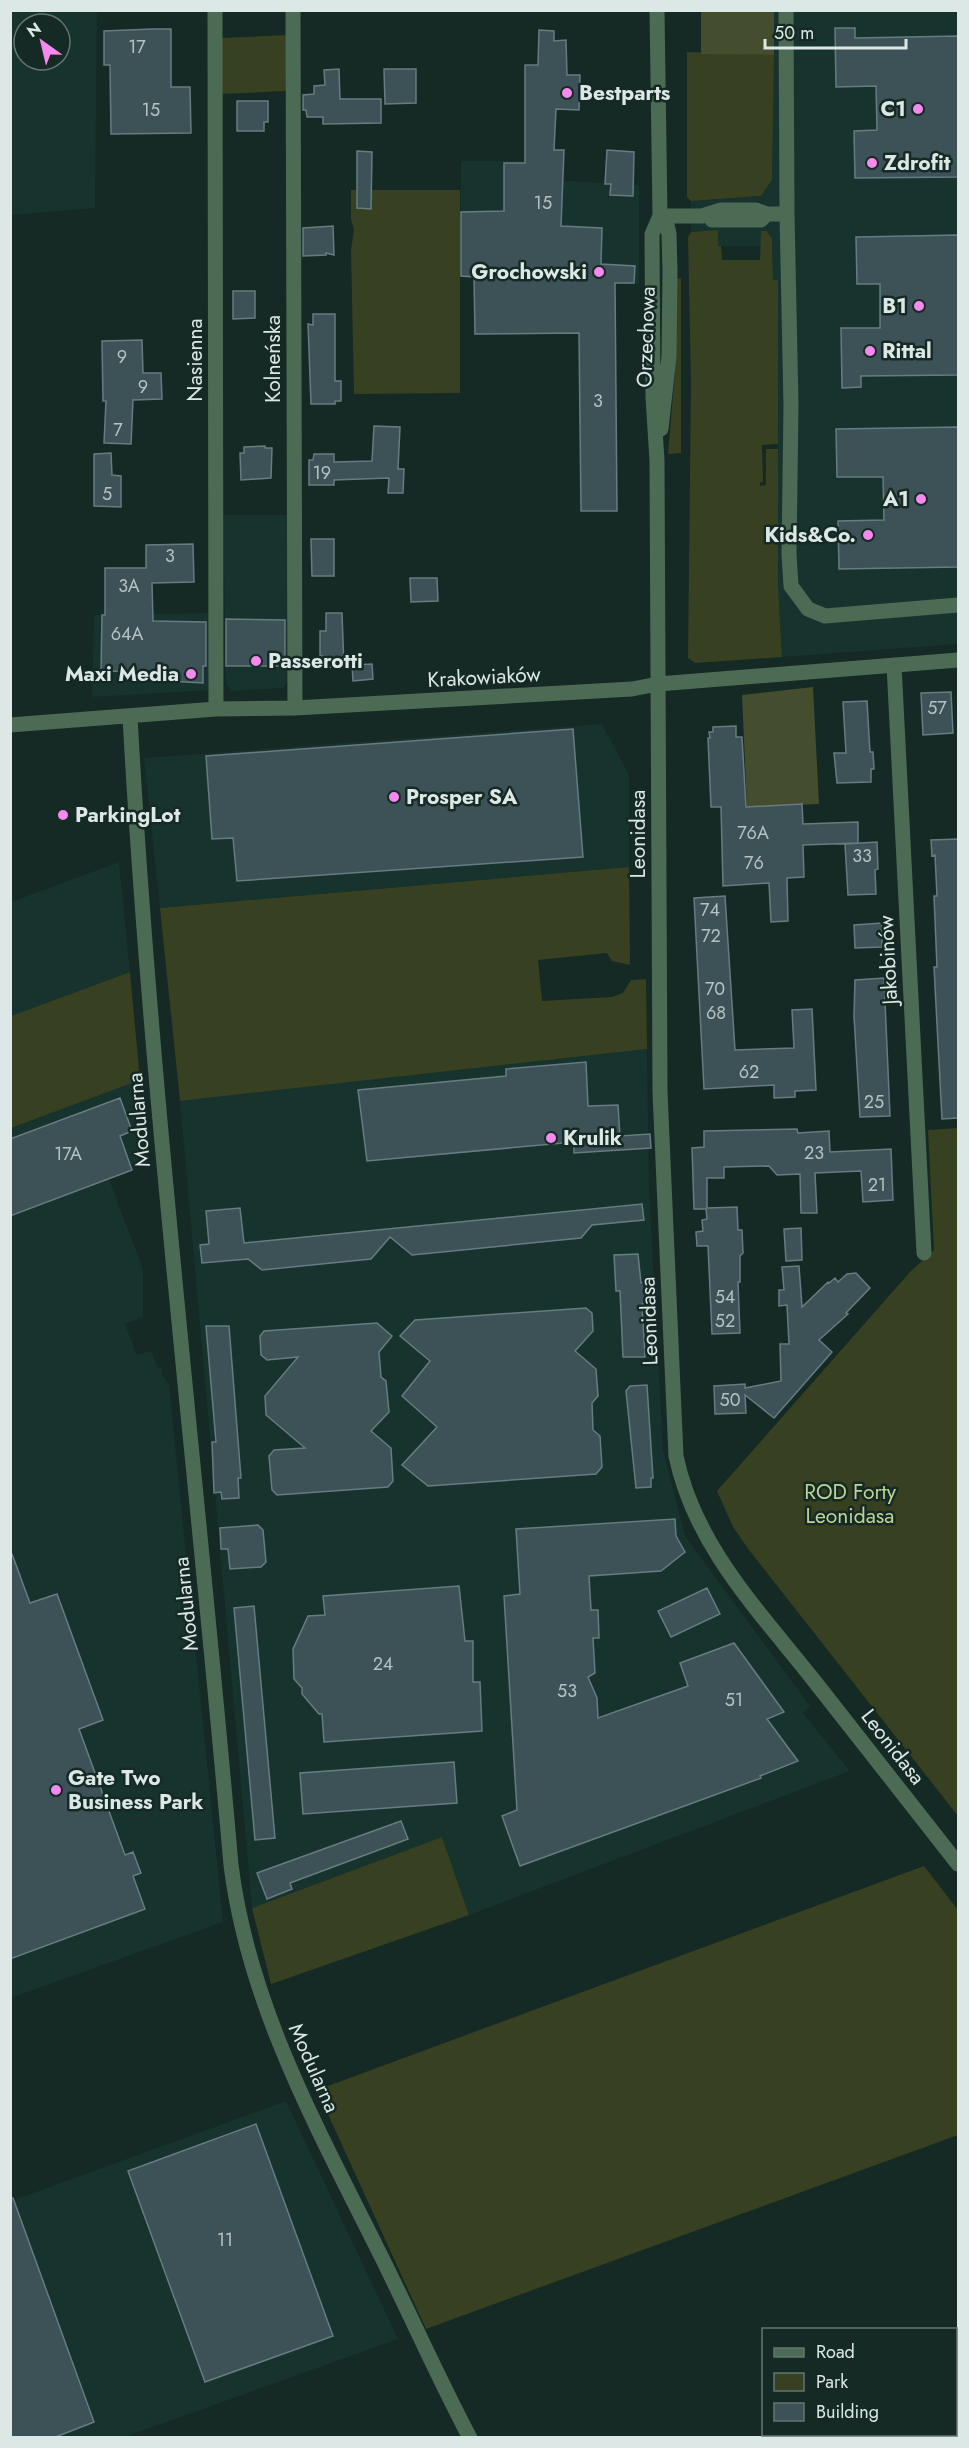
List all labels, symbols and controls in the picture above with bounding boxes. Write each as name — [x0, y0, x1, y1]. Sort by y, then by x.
north arrow — [12, 12, 72, 72]
scale bar — [765, 12, 906, 50]
text: N — [22, 17, 46, 43]
text: 50 m — [774, 20, 814, 46]
house number: 17 — [128, 34, 146, 60]
place label: Bestparts — [579, 78, 671, 108]
marker: Bestparts — [560, 86, 574, 100]
place label: C1 — [881, 94, 906, 124]
house number: 15 — [142, 97, 160, 123]
marker: C1 — [911, 102, 925, 116]
place label: Zdrofit — [884, 148, 951, 178]
marker: Zdrofit — [865, 156, 879, 170]
house number: 15 — [534, 190, 552, 216]
place label: Grochowski — [471, 257, 587, 287]
marker: Grochowski — [592, 265, 606, 279]
street label: Orzechowa — [629, 286, 663, 388]
place label: B1 — [882, 291, 907, 321]
marker: B1 — [912, 299, 926, 313]
street label: Kolneńska — [258, 315, 288, 403]
street label: Nasienna — [180, 318, 210, 402]
place label: Rittal — [882, 336, 932, 366]
house number: 9 — [117, 344, 127, 370]
marker: Rittal — [863, 344, 877, 358]
house number: 9 — [138, 374, 148, 400]
house number: 3 — [593, 388, 603, 414]
house number: 7 — [113, 417, 123, 443]
house number: 19 — [313, 460, 331, 486]
house number: 5 — [102, 481, 112, 507]
place label: A1 — [882, 484, 909, 514]
marker: A1 — [914, 492, 928, 506]
place label: Kids&Co. — [764, 520, 856, 550]
marker: Kids&Co. — [861, 528, 875, 542]
house number: 3 — [165, 543, 175, 569]
house number: 3A — [118, 573, 140, 599]
house number: 64A — [111, 621, 143, 647]
place label: Passerotti — [268, 646, 363, 676]
marker: Passerotti — [249, 654, 263, 668]
place label: Maxi Media — [65, 659, 179, 689]
street label: Krakowiaków — [427, 659, 542, 695]
marker: Maxi Media — [184, 667, 198, 681]
house number: 57 — [927, 695, 947, 721]
place label: Prosper SA — [406, 782, 518, 812]
marker: Prosper SA — [387, 790, 401, 804]
street label: Leonidasa — [623, 790, 653, 878]
place label: ParkingLot — [75, 800, 181, 830]
marker: ParkingLot — [56, 808, 70, 822]
house number: 76A — [737, 820, 769, 846]
house number: 33 — [852, 843, 872, 869]
house number: 76 — [744, 850, 764, 876]
house number: 74 — [700, 897, 720, 923]
street label: Jakobinów — [871, 914, 905, 1008]
house number: 72 — [701, 923, 721, 949]
house number: 70 — [705, 976, 725, 1002]
house number: 68 — [706, 1000, 726, 1026]
house number: 62 — [739, 1059, 759, 1085]
street label: Modularna — [120, 1072, 158, 1168]
house number: 25 — [864, 1089, 884, 1115]
place label: Krulik — [563, 1123, 622, 1153]
marker: Krulik — [544, 1131, 558, 1145]
house number: 23 — [804, 1140, 824, 1166]
house number: 17A — [54, 1141, 82, 1167]
house number: 21 — [868, 1172, 886, 1198]
street label: Leonidasa — [632, 1276, 666, 1366]
house number: 54 — [715, 1284, 735, 1310]
house number: 52 — [715, 1308, 735, 1334]
house number: 50 — [720, 1387, 741, 1413]
park label: ROD Forty Leonidasa — [804, 1477, 897, 1531]
street label: Modularna — [166, 1555, 206, 1653]
house number: 24 — [373, 1651, 393, 1677]
house number: 53 — [557, 1678, 577, 1704]
house number: 51 — [725, 1687, 743, 1713]
street label: Leonidasa — [854, 1703, 932, 1791]
place label: Gate Two Business Park — [68, 1763, 203, 1817]
marker: Gate Two Business Park — [49, 1783, 63, 1797]
street label: Modularna — [281, 2019, 347, 2117]
house number: 11 — [217, 2227, 233, 2253]
legend — [762, 2328, 957, 2436]
text: Road — [816, 2339, 855, 2365]
text: Park — [816, 2369, 848, 2395]
text: Building — [816, 2399, 879, 2425]

